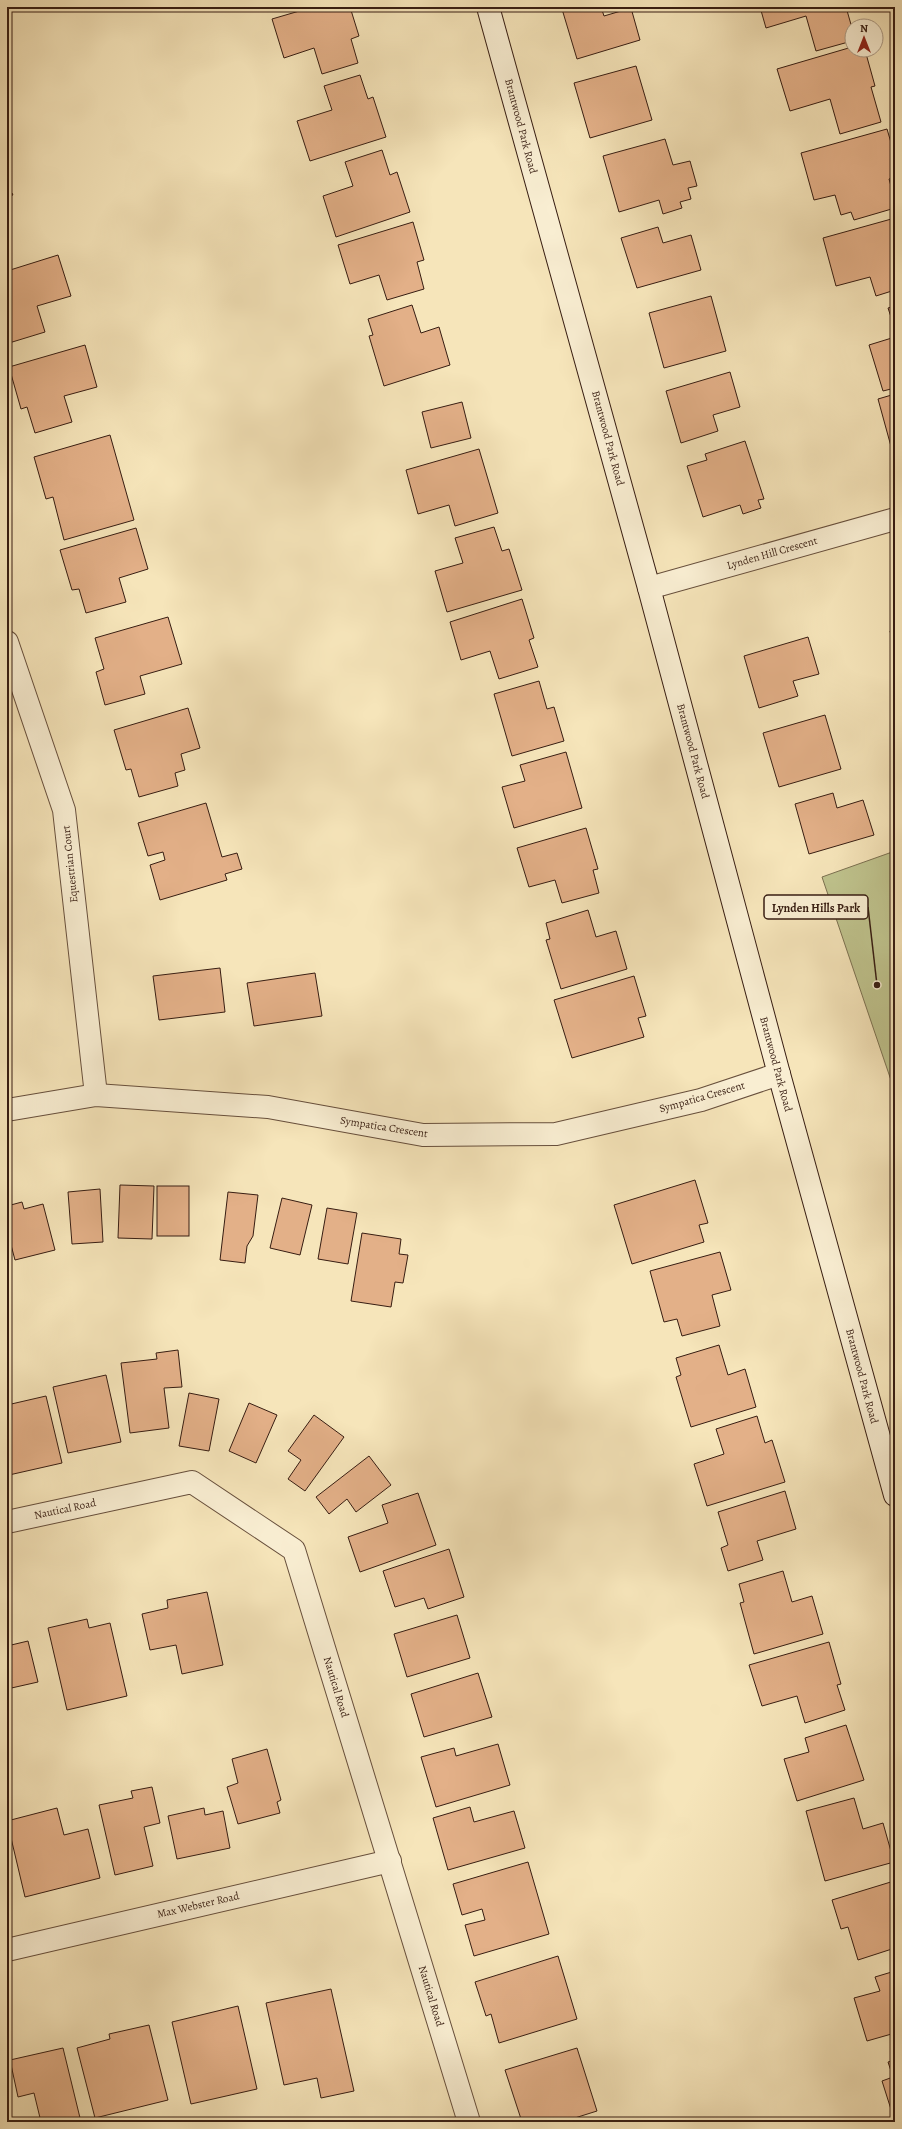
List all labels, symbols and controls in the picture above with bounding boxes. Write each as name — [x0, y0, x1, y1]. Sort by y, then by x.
north arrow — [844, 18, 884, 58]
text: N — [860, 21, 868, 36]
street label: Brantwood Park Road — [501, 77, 541, 175]
street label: Brantwood Park Road — [588, 389, 628, 487]
street label: Lynden Hill Crescent — [725, 533, 819, 573]
street label: Brantwood Park Road — [673, 702, 713, 800]
street label: Equestrian Court — [58, 824, 82, 903]
callout: Lynden Hills Park — [764, 895, 868, 919]
text: Lynden Hills Park — [772, 900, 861, 916]
street label: Brantwood Park Road — [756, 1015, 796, 1113]
street label: Sympatica Crescent — [657, 1078, 747, 1116]
street label: Sympatica Crescent — [339, 1113, 429, 1141]
street label: Brantwood Park Road — [842, 1327, 882, 1425]
street label: Nautical Road — [33, 1495, 97, 1523]
street label: Nautical Road — [320, 1655, 352, 1719]
street label: Max Webster Road — [155, 1888, 241, 1922]
street label: Nautical Road — [415, 1964, 447, 2028]

